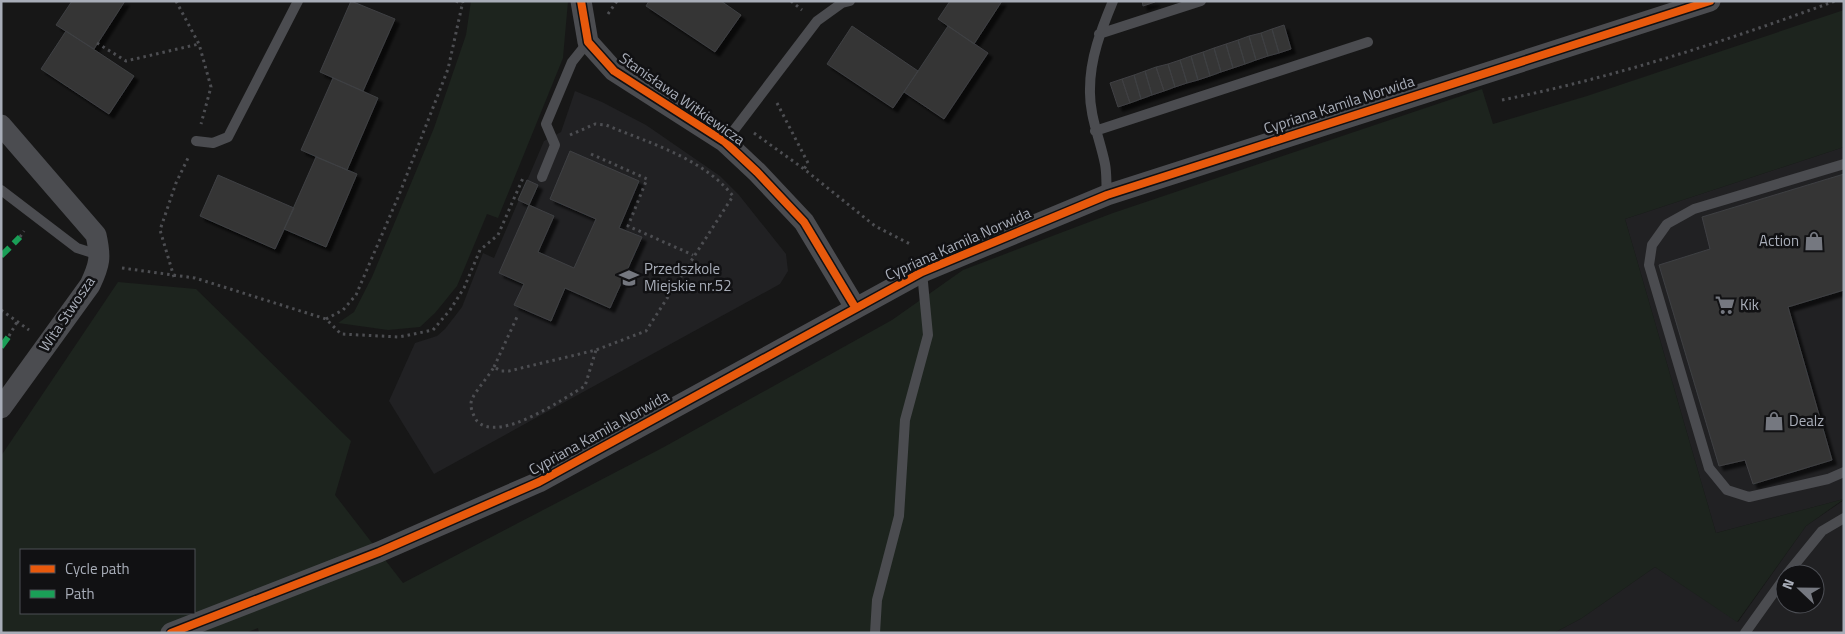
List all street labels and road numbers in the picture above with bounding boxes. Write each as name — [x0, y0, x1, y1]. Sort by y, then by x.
street label: Stanisława Witkiewicza — [615, 46, 750, 151]
street label: Cypriana Kamila Norwida — [1260, 69, 1418, 140]
street label: Cypriana Kamila Norwida — [881, 201, 1035, 286]
street label: Wita Stwosza — [33, 271, 101, 356]
street label: Cypriana Kamila Norwida — [524, 384, 674, 481]

